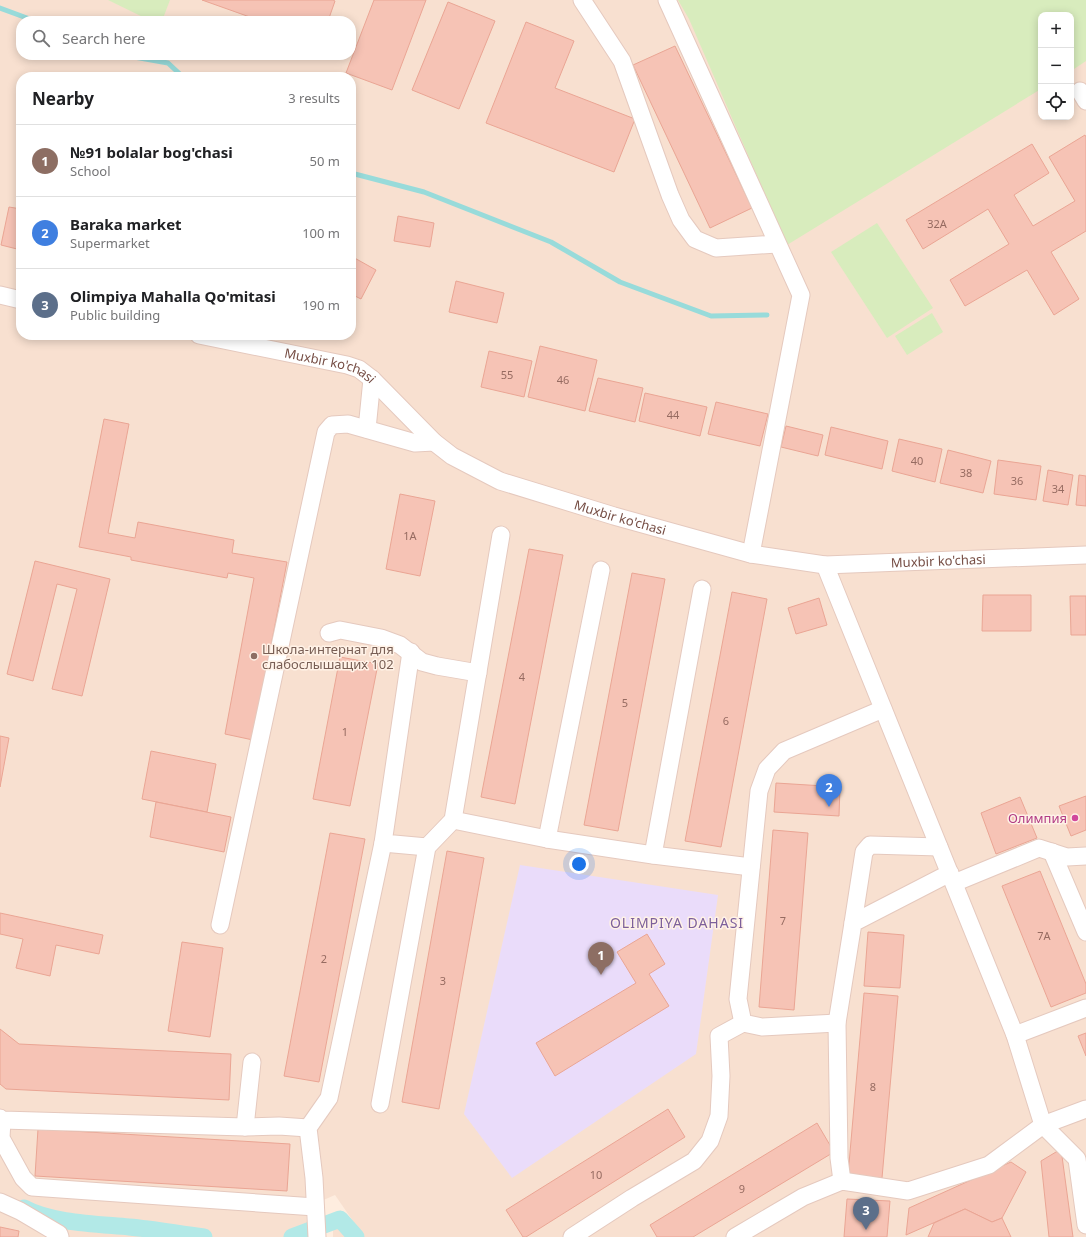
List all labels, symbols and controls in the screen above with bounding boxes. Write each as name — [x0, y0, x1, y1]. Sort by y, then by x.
map controls — [1038, 12, 1074, 120]
button: + — [1038, 12, 1074, 48]
search box — [16, 16, 356, 60]
icon: search — [30, 27, 52, 49]
text: Search here — [62, 28, 145, 48]
button: − — [1038, 48, 1074, 84]
button: locate — [1038, 84, 1074, 120]
text: Nearby — [32, 87, 94, 110]
text: 3 results — [288, 89, 340, 107]
text: №91 bolalar bog'chasi — [70, 142, 233, 162]
text: 1 — [41, 152, 49, 170]
text: 50 m — [310, 152, 340, 170]
text: School — [70, 162, 111, 180]
text: Baraka market — [70, 214, 182, 234]
house number: 32A — [927, 216, 948, 231]
text: 2 — [41, 224, 49, 242]
text: 100 m — [302, 224, 340, 242]
text: Supermarket — [70, 234, 150, 252]
text: Olimpiya Mahalla Qo'mitasi — [70, 286, 276, 306]
text: 3 — [41, 296, 49, 314]
text: 190 m — [302, 296, 340, 314]
text: Public building — [70, 306, 160, 324]
street label: Muxbir ko'chasi — [283, 344, 380, 387]
house number: 55 — [501, 367, 513, 382]
house number: 46 — [557, 372, 569, 387]
house number: 44 — [667, 407, 680, 422]
house number: 40 — [911, 453, 923, 468]
house number: 38 — [960, 465, 972, 480]
house number: 36 — [1011, 473, 1023, 488]
house number: 34 — [1052, 481, 1065, 496]
street label: Muxbir ko'chasi — [572, 495, 668, 539]
house number: 1A — [403, 528, 418, 543]
street label: Muxbir ko'chasi — [891, 550, 986, 571]
place label: Школа-интернат для слабослышащих 102 — [262, 640, 394, 673]
marker: Школа-интернат для слабослышащих 102 — [249, 651, 259, 661]
house number: 4 — [519, 669, 526, 684]
house number: 5 — [622, 695, 628, 710]
house number: 6 — [723, 713, 729, 728]
house number: 1 — [342, 724, 348, 739]
pin: 2 — [816, 774, 842, 807]
place label: Олимпия — [1008, 809, 1067, 827]
marker: Олимпия — [1070, 813, 1080, 823]
your location — [569, 854, 589, 874]
district label: OLIMPIYA DAHASI — [610, 913, 744, 932]
house number: 7 — [780, 913, 786, 928]
house number: 7A — [1037, 928, 1052, 943]
pin: 1 — [588, 942, 614, 975]
house number: 2 — [321, 951, 327, 966]
house number: 3 — [440, 973, 446, 988]
house number: 8 — [870, 1079, 876, 1094]
house number: 10 — [590, 1167, 602, 1182]
house number: 9 — [739, 1181, 745, 1196]
pin: 3 — [853, 1197, 879, 1230]

